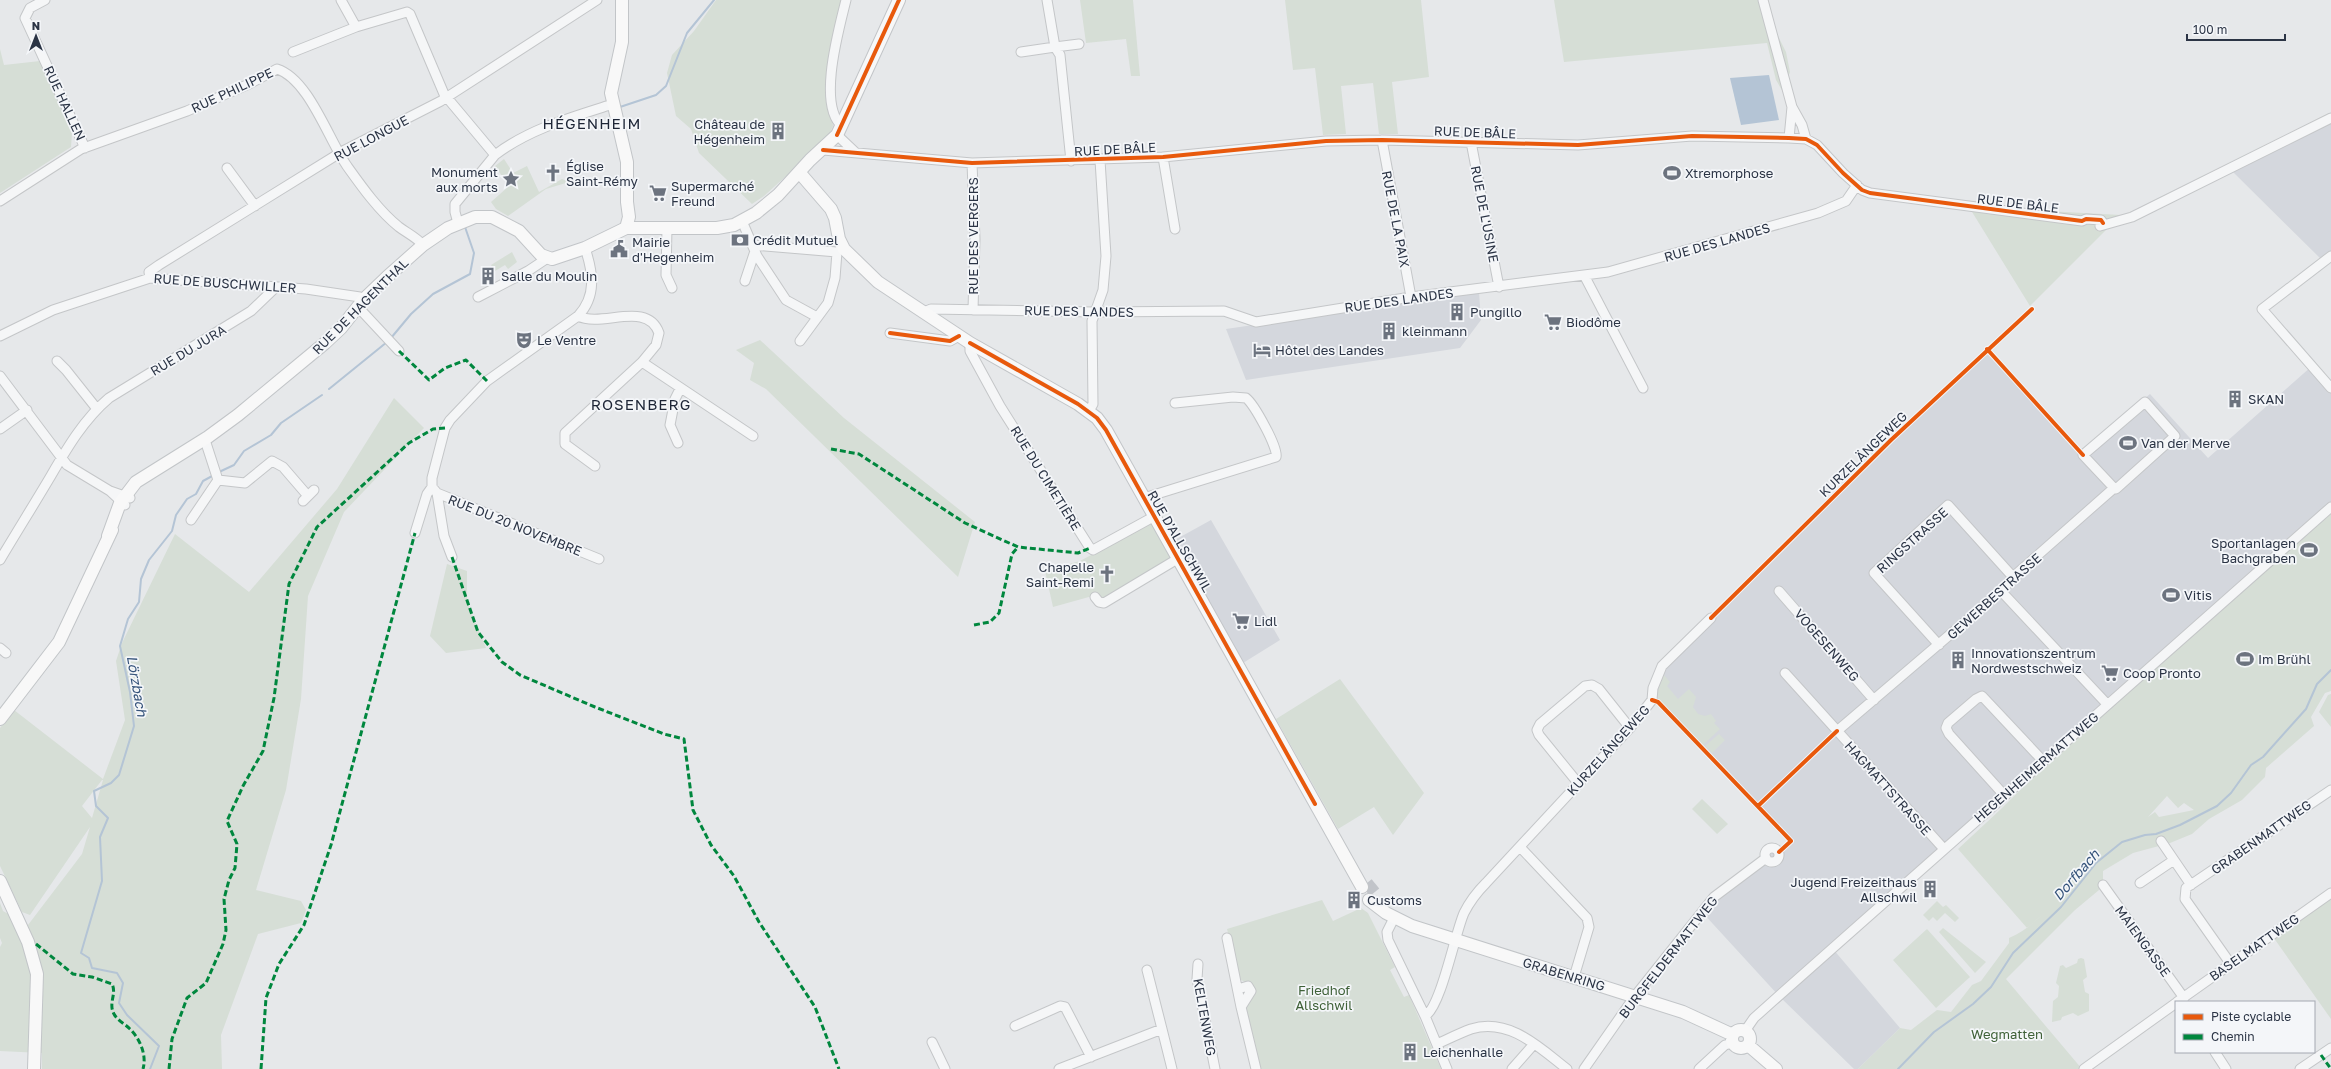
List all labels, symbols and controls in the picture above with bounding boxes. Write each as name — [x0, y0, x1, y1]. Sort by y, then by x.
north arrow — [16, 16, 56, 56]
scale bar — [2187, 16, 2285, 42]
text: N — [32, 19, 40, 32]
text: 100 m — [2193, 22, 2227, 37]
street label: RUE HALLEN — [41, 63, 89, 143]
street label: RUE PHILIPPE — [189, 64, 275, 116]
street label: RUE LONGUE — [331, 112, 411, 164]
district label: HÉGENHEIM — [543, 114, 641, 132]
place label: Château de Hégenheim — [694, 116, 765, 147]
building icon: Château de Hégenheim — [768, 121, 788, 141]
street label: RUE DE BÂLE — [1434, 123, 1516, 141]
street label: RUE DE BÂLE — [1074, 139, 1157, 159]
place label: Église Saint-Rémy — [566, 158, 638, 189]
church icon: Église Saint-Rémy — [543, 163, 563, 183]
sports icon: Xtremorphose — [1662, 163, 1682, 183]
place label: Monument aux morts — [431, 164, 498, 195]
street label: RUE DE L'USINE — [1468, 164, 1502, 264]
place label: Xtremorphose — [1685, 165, 1773, 181]
place icon: Monument aux morts — [501, 169, 521, 189]
street label: RUE DE LA PAIX — [1379, 169, 1413, 269]
street label: RUE DES VERGERS — [965, 177, 981, 295]
place label: Supermarché Freund — [671, 178, 754, 209]
supermarket icon: Supermarché Freund — [648, 183, 668, 203]
street label: RUE DE BÂLE — [1976, 190, 2060, 216]
street label: RUE DES LANDES — [1662, 219, 1772, 265]
bank icon: Crédit Mutuel — [730, 230, 750, 250]
place label: Crédit Mutuel — [753, 232, 838, 248]
place label: Mairie d'Hegenheim — [632, 234, 714, 265]
public building icon: Mairie d'Hegenheim — [609, 239, 629, 259]
street label: RUE DE HAGENTHAL — [309, 254, 412, 357]
building icon: Salle du Moulin — [478, 266, 498, 286]
place label: Salle du Moulin — [501, 268, 597, 284]
street label: RUE DE BUSCHWILLER — [153, 270, 297, 296]
street label: RUE DES LANDES — [1344, 284, 1454, 316]
street label: RUE DES LANDES — [1024, 302, 1134, 320]
building icon: Pungillo — [1447, 302, 1467, 322]
place label: Pungillo — [1470, 304, 1522, 320]
supermarket icon: Biodôme — [1543, 312, 1563, 332]
place label: Biodôme — [1566, 314, 1621, 330]
street label: RUE DU JURA — [147, 321, 229, 379]
building icon: kleinmann — [1379, 321, 1399, 341]
place label: kleinmann — [1402, 323, 1467, 339]
theatre icon: Le Ventre — [514, 330, 534, 350]
place label: Le Ventre — [537, 332, 596, 348]
hotel icon: Hôtel des Landes — [1252, 340, 1272, 360]
place label: Hôtel des Landes — [1275, 342, 1384, 358]
building icon: SKAN — [2225, 389, 2245, 409]
place label: SKAN — [2248, 391, 2284, 407]
district label: ROSENBERG — [591, 395, 691, 413]
street label: KURZELÄNGEWEG — [1816, 408, 1910, 500]
street label: RUE DU CIMETIÈRE — [1007, 423, 1085, 533]
sports icon: Van der Merve — [2118, 433, 2138, 453]
place label: Van der Merve — [2141, 435, 2230, 451]
street label: RUE D'ALLSCHWIL — [1144, 487, 1216, 595]
street label: RUE DU 20 NOVEMBRE — [446, 491, 584, 559]
street label: RINGSTRASSE — [1873, 504, 1951, 576]
place label: Sportanlagen Bachgraben — [2211, 535, 2296, 566]
sports icon: Sportanlagen Bachgraben — [2299, 540, 2319, 560]
street label: GEWERBESTRASSE — [1944, 549, 2044, 643]
place label: Chapelle Saint-Remi — [1026, 559, 1094, 590]
church icon: Chapelle Saint-Remi — [1097, 564, 1117, 584]
sports icon: Vitis — [2161, 585, 2181, 605]
place label: Vitis — [2184, 587, 2212, 603]
street label: VOGESENWEG — [1791, 605, 1863, 685]
supermarket icon: Lidl — [1231, 611, 1251, 631]
place label: Lidl — [1254, 613, 1277, 629]
place label: Innovationszentrum Nordwestschweiz — [1971, 645, 2096, 676]
sports icon: Im Brühl — [2235, 649, 2255, 669]
building icon: Innovationszentrum Nordwestschweiz — [1948, 650, 1968, 670]
place label: Im Brühl — [2258, 651, 2311, 667]
water label: Lörzbach — [124, 654, 151, 719]
supermarket icon: Coop Pronto — [2100, 663, 2120, 683]
place label: Coop Pronto — [2123, 665, 2201, 681]
street label: KURZELÄNGEWEG — [1563, 702, 1653, 798]
street label: HEGENHEIMERMATTWEG — [1970, 708, 2102, 826]
street label: HAGMATTSTRASSE — [1842, 738, 1935, 838]
street label: GRABENMATTWEG — [2208, 796, 2314, 878]
water label: Dorfbach — [2049, 845, 2103, 904]
place label: Jugend Freizeithaus Allschwil — [1790, 874, 1917, 905]
building icon: Jugend Freizeithaus Allschwil — [1920, 879, 1940, 899]
building icon: Customs — [1344, 890, 1364, 910]
place label: Customs — [1367, 892, 1422, 908]
street label: BURGFELDERMATTWEG — [1615, 893, 1721, 1021]
street label: MAIENGASSE — [2112, 902, 2174, 980]
street label: BASELMATTWEG — [2206, 910, 2302, 984]
street label: GRABENRING — [1521, 954, 1607, 994]
street label: KELTENWEG — [1190, 977, 1220, 1057]
park label: Friedhof Allschwil — [1296, 982, 1352, 1013]
legend — [2175, 1001, 2315, 1053]
text: Piste cyclable — [2211, 1009, 2291, 1024]
park label: Wegmatten — [1971, 1026, 2043, 1042]
text: Chemin — [2211, 1029, 2255, 1044]
building icon: Leichenhalle — [1400, 1042, 1420, 1062]
place label: Leichenhalle — [1423, 1044, 1503, 1060]

